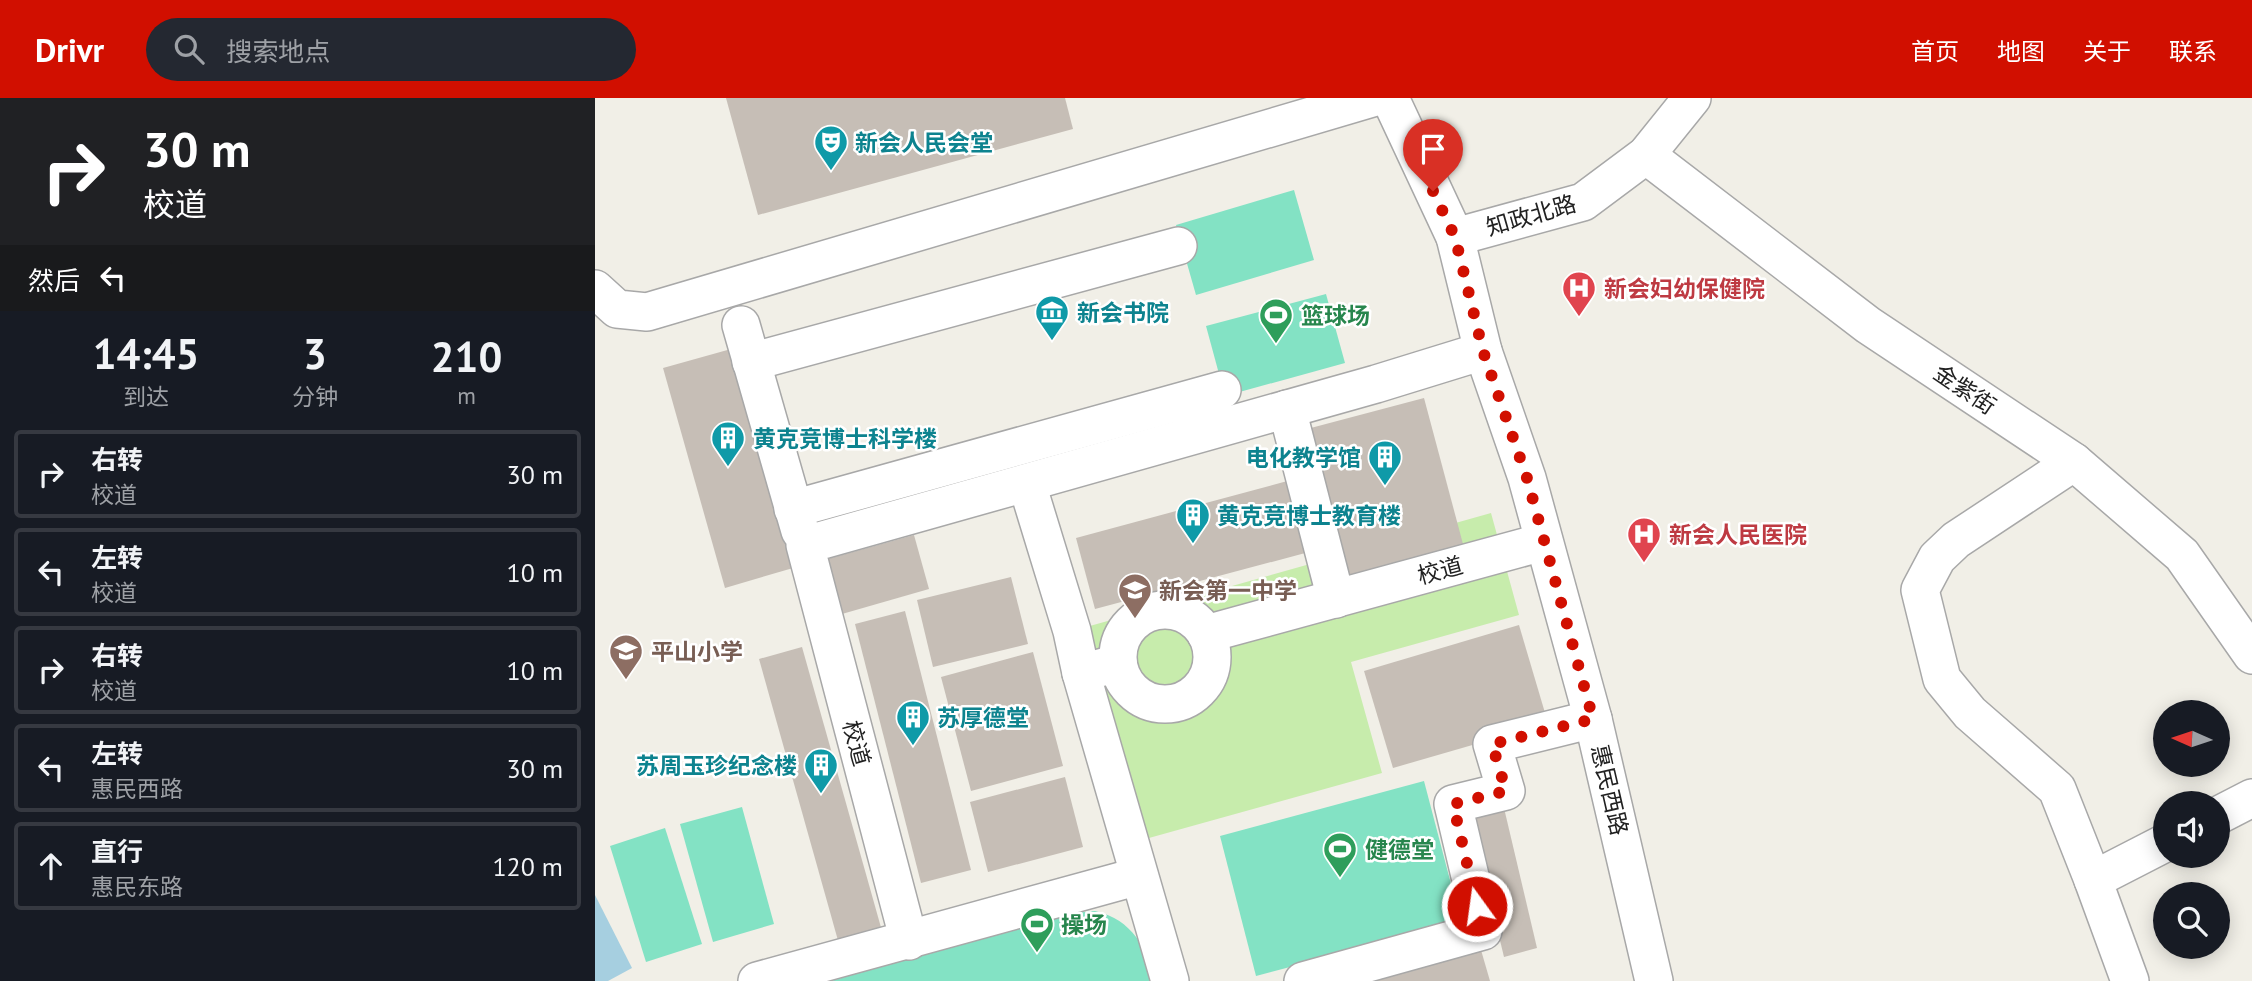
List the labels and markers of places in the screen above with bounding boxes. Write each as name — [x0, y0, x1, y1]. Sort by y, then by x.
pin — [1403, 119, 1463, 191]
theatre icon: 新会人民会堂 — [812, 123, 850, 172]
place label: 新会人民会堂 — [855, 128, 993, 157]
hospital icon: 新会妇幼保健院 — [1560, 269, 1598, 318]
place label: 新会妇幼保健院 — [1604, 274, 1765, 303]
museum icon: 新会书院 — [1033, 293, 1071, 342]
sports icon: 篮球场 — [1257, 296, 1295, 345]
place label: 新会书院 — [1077, 298, 1169, 327]
place label: 篮球场 — [1301, 301, 1370, 330]
building icon: 黄克竞博士科学楼 — [709, 419, 747, 468]
place label: 黄克竞博士科学楼 — [753, 424, 937, 453]
building icon: 电化教学馆 — [1366, 438, 1404, 487]
place label: 电化教学馆 — [1246, 443, 1361, 472]
building icon: 黄克竞博士教育楼 — [1174, 496, 1212, 545]
place label: 黄克竞博士教育楼 — [1217, 501, 1401, 530]
hospital icon: 新会人民医院 — [1625, 515, 1663, 564]
place label: 新会人民医院 — [1669, 520, 1807, 549]
school or university icon: 新会第一中学 — [1116, 571, 1154, 620]
place label: 新会第一中学 — [1159, 576, 1297, 605]
school or university icon: 平山小学 — [607, 632, 645, 681]
place label: 平山小学 — [651, 637, 743, 666]
building icon: 苏厚德堂 — [894, 698, 932, 747]
place label: 苏厚德堂 — [937, 703, 1029, 732]
building icon: 苏周玉珍纪念楼 — [802, 746, 840, 795]
place label: 苏周玉珍纪念楼 — [636, 751, 797, 780]
sports icon: 健德堂 — [1321, 830, 1359, 879]
place label: 健德堂 — [1365, 835, 1434, 864]
sports icon: 操场 — [1018, 905, 1056, 954]
place label: 操场 — [1061, 910, 1107, 939]

